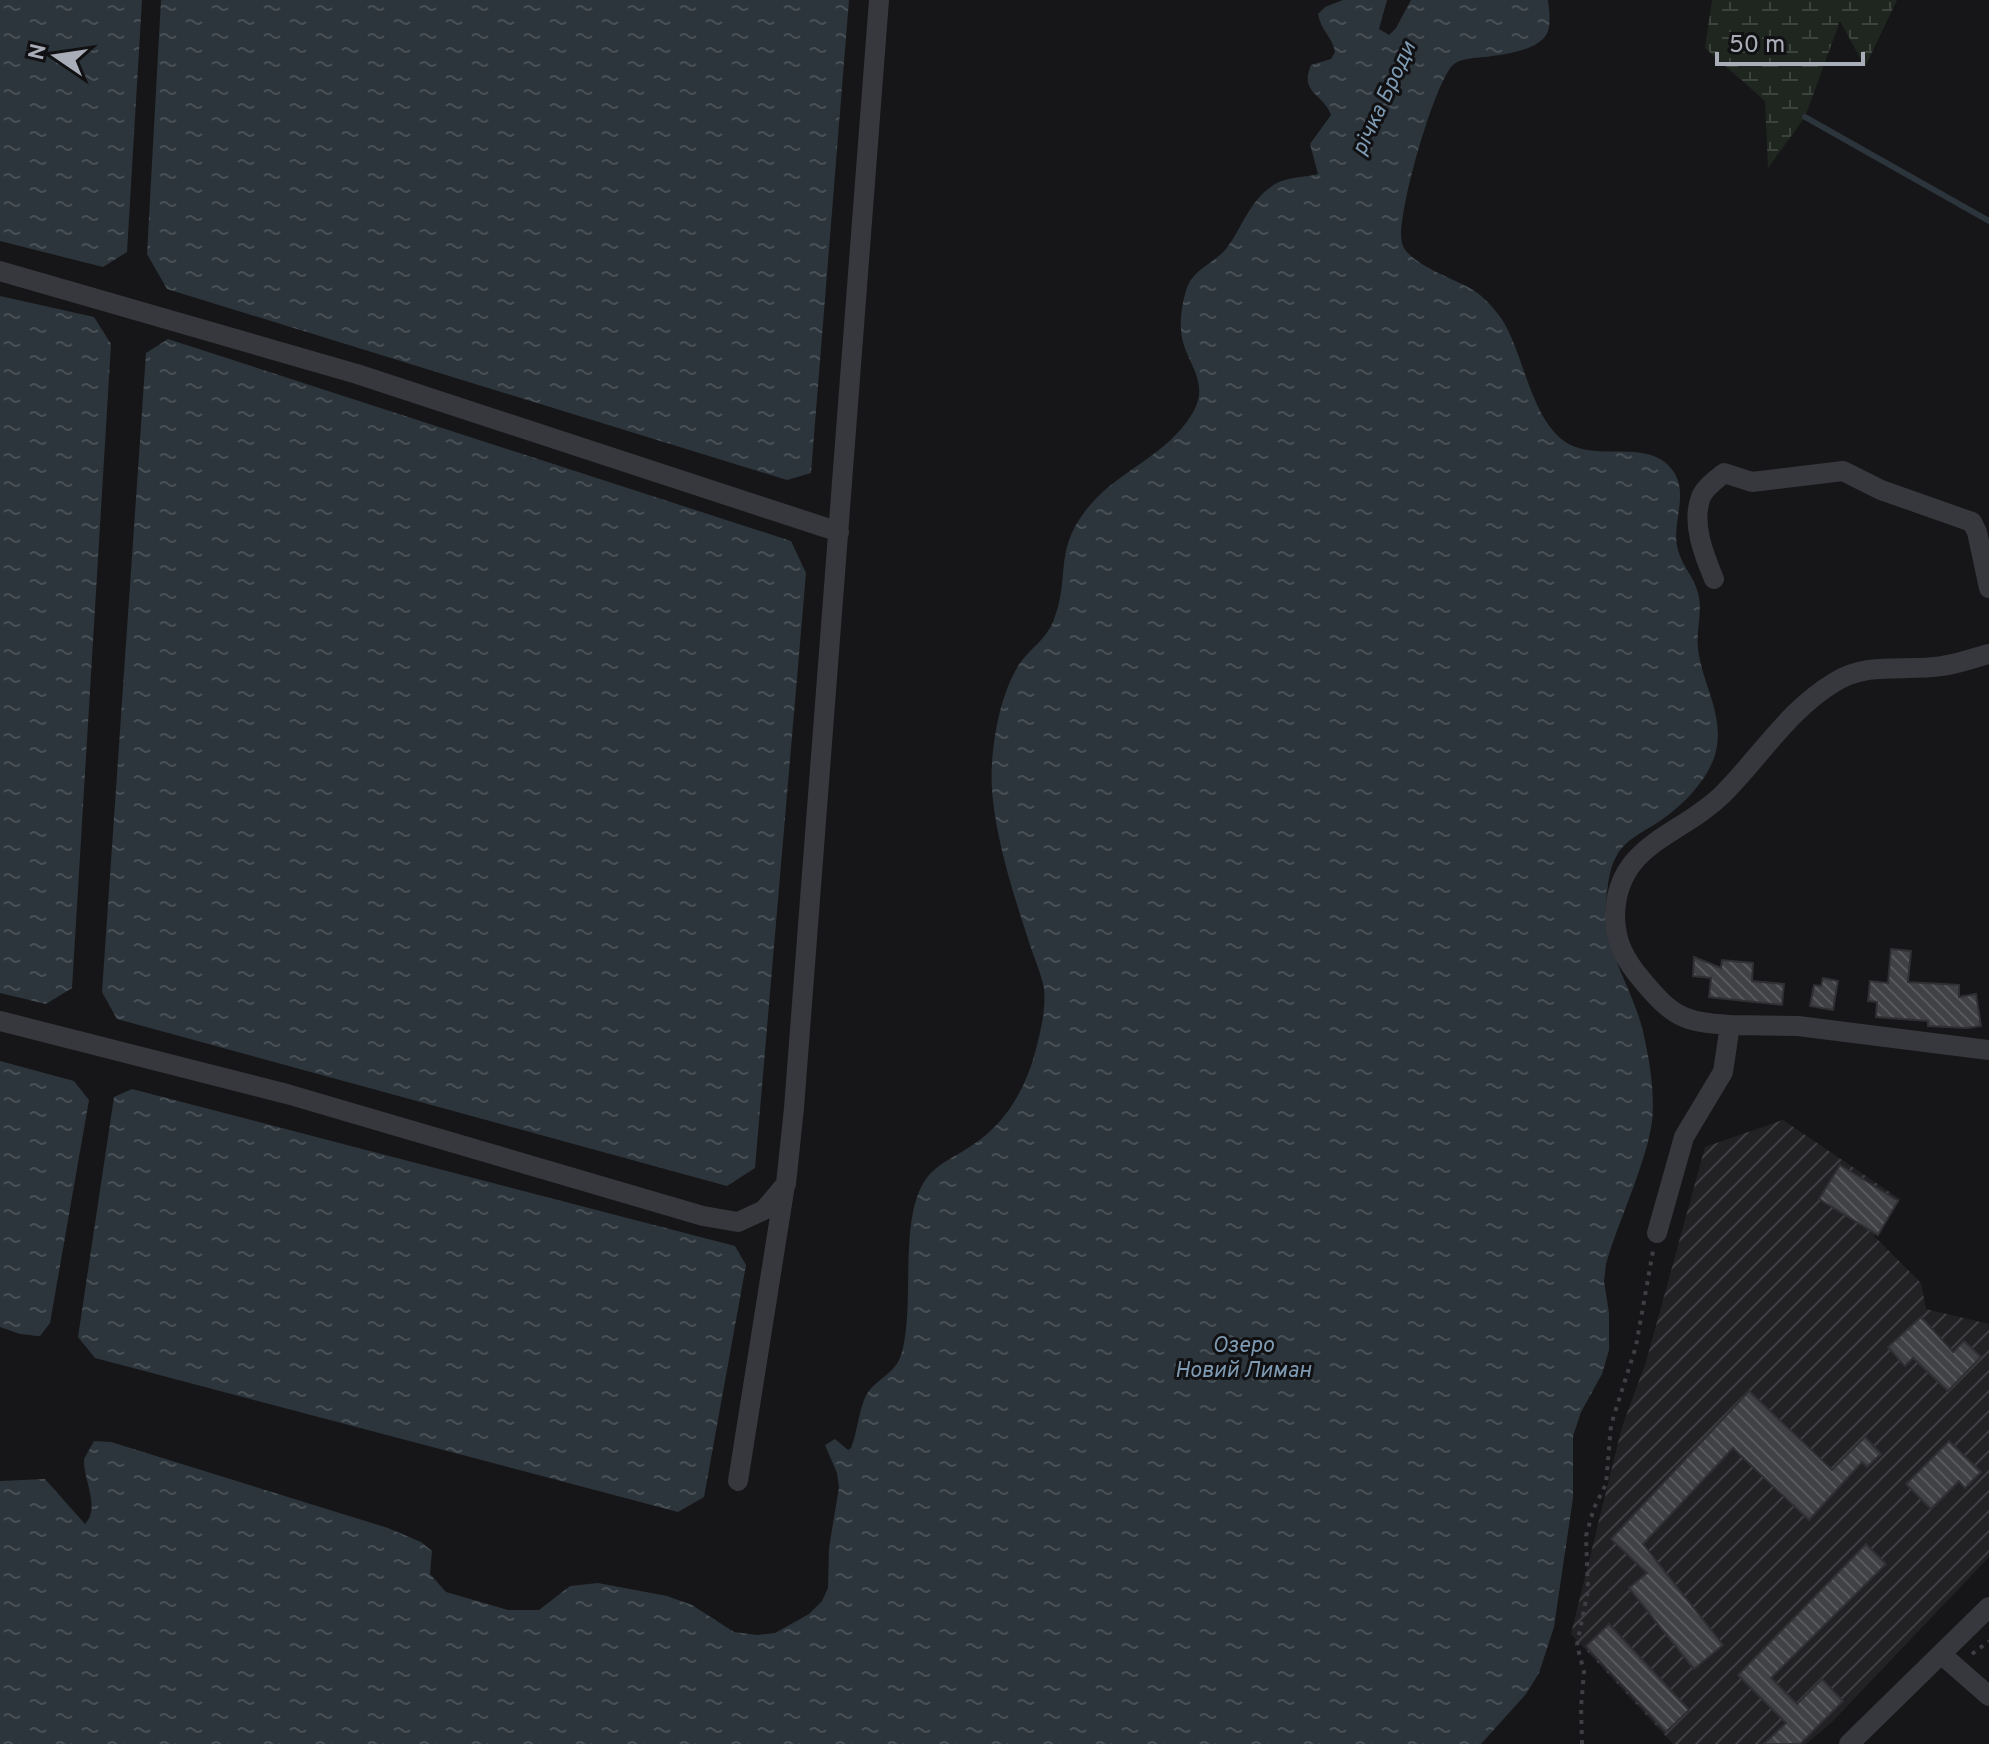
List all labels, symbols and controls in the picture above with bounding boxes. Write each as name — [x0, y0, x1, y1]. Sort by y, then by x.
north arrow — [16, 16, 96, 96]
scale bar — [1717, 16, 1863, 66]
text: 50 m — [1729, 31, 1785, 61]
water label: річка Броди — [1347, 37, 1423, 160]
text: N — [24, 41, 54, 63]
water label: Озеро Новий Лиман — [1175, 1333, 1312, 1385]

